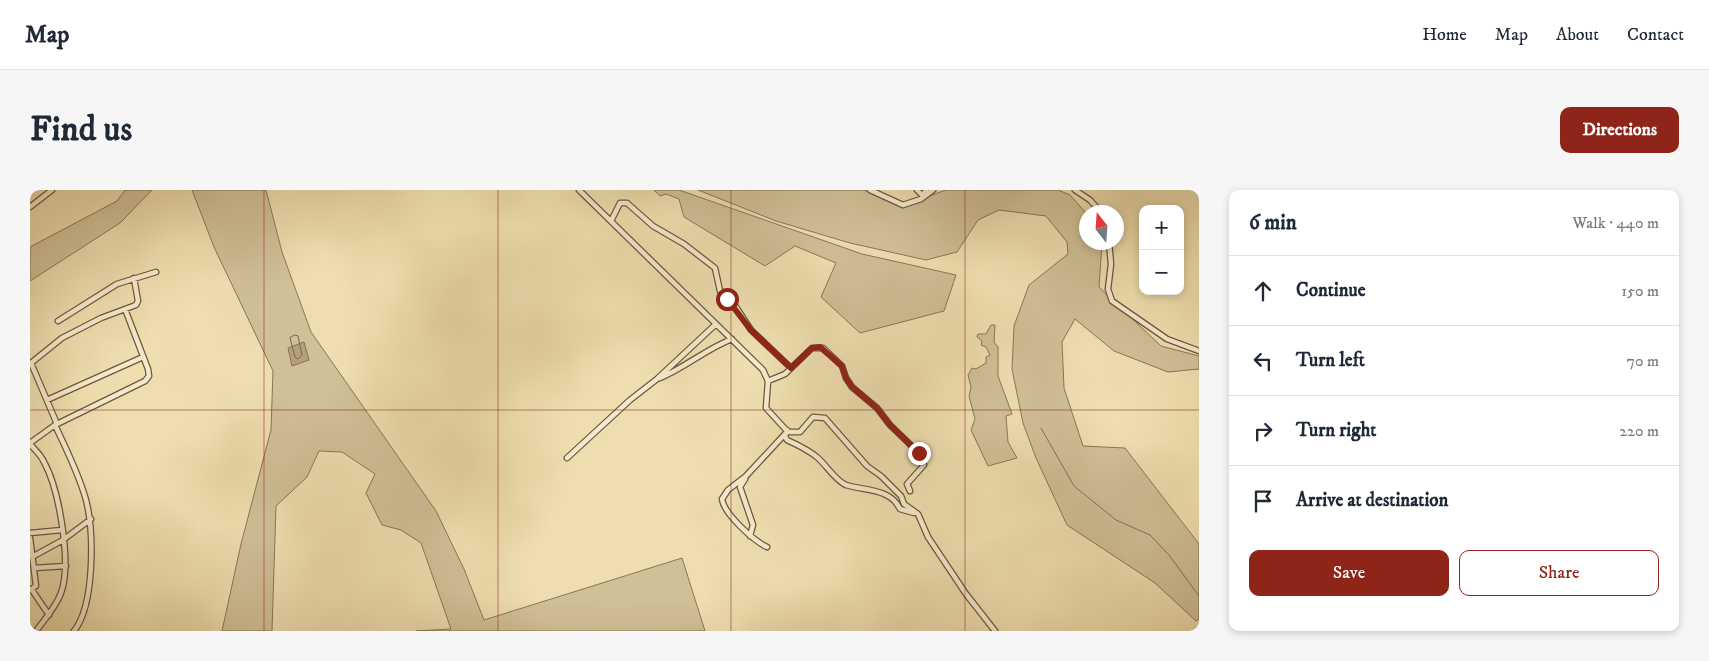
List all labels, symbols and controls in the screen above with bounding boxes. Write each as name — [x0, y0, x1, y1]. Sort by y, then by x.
text: Map — [25, 20, 69, 50]
text: Home — [1422, 24, 1467, 46]
text: Map — [1495, 24, 1528, 46]
text: About — [1556, 24, 1599, 46]
text: Contact — [1627, 24, 1684, 46]
button: Directions — [1560, 107, 1679, 153]
text: Find us — [30, 108, 132, 152]
north arrow — [1079, 205, 1124, 250]
map controls — [1139, 205, 1184, 295]
button: + — [1139, 205, 1184, 250]
text: 6 min — [1249, 210, 1297, 236]
text: Walk · 440 m — [1573, 213, 1659, 233]
button: − — [1139, 250, 1184, 295]
icon: ahead — [1249, 277, 1277, 305]
text: Continue — [1296, 279, 1366, 302]
text: 150 m — [1621, 281, 1659, 301]
route start — [716, 288, 739, 311]
icon: left — [1249, 347, 1277, 375]
text: Turn left — [1296, 349, 1365, 372]
text: 70 m — [1627, 351, 1659, 371]
icon: right — [1249, 417, 1277, 445]
text: Turn right — [1296, 419, 1376, 442]
text: 220 m — [1619, 421, 1659, 441]
route end — [908, 442, 931, 465]
icon: arrive — [1249, 487, 1277, 515]
text: Arrive at destination — [1296, 489, 1448, 512]
button: Save — [1249, 550, 1449, 596]
button: Share — [1459, 550, 1659, 596]

